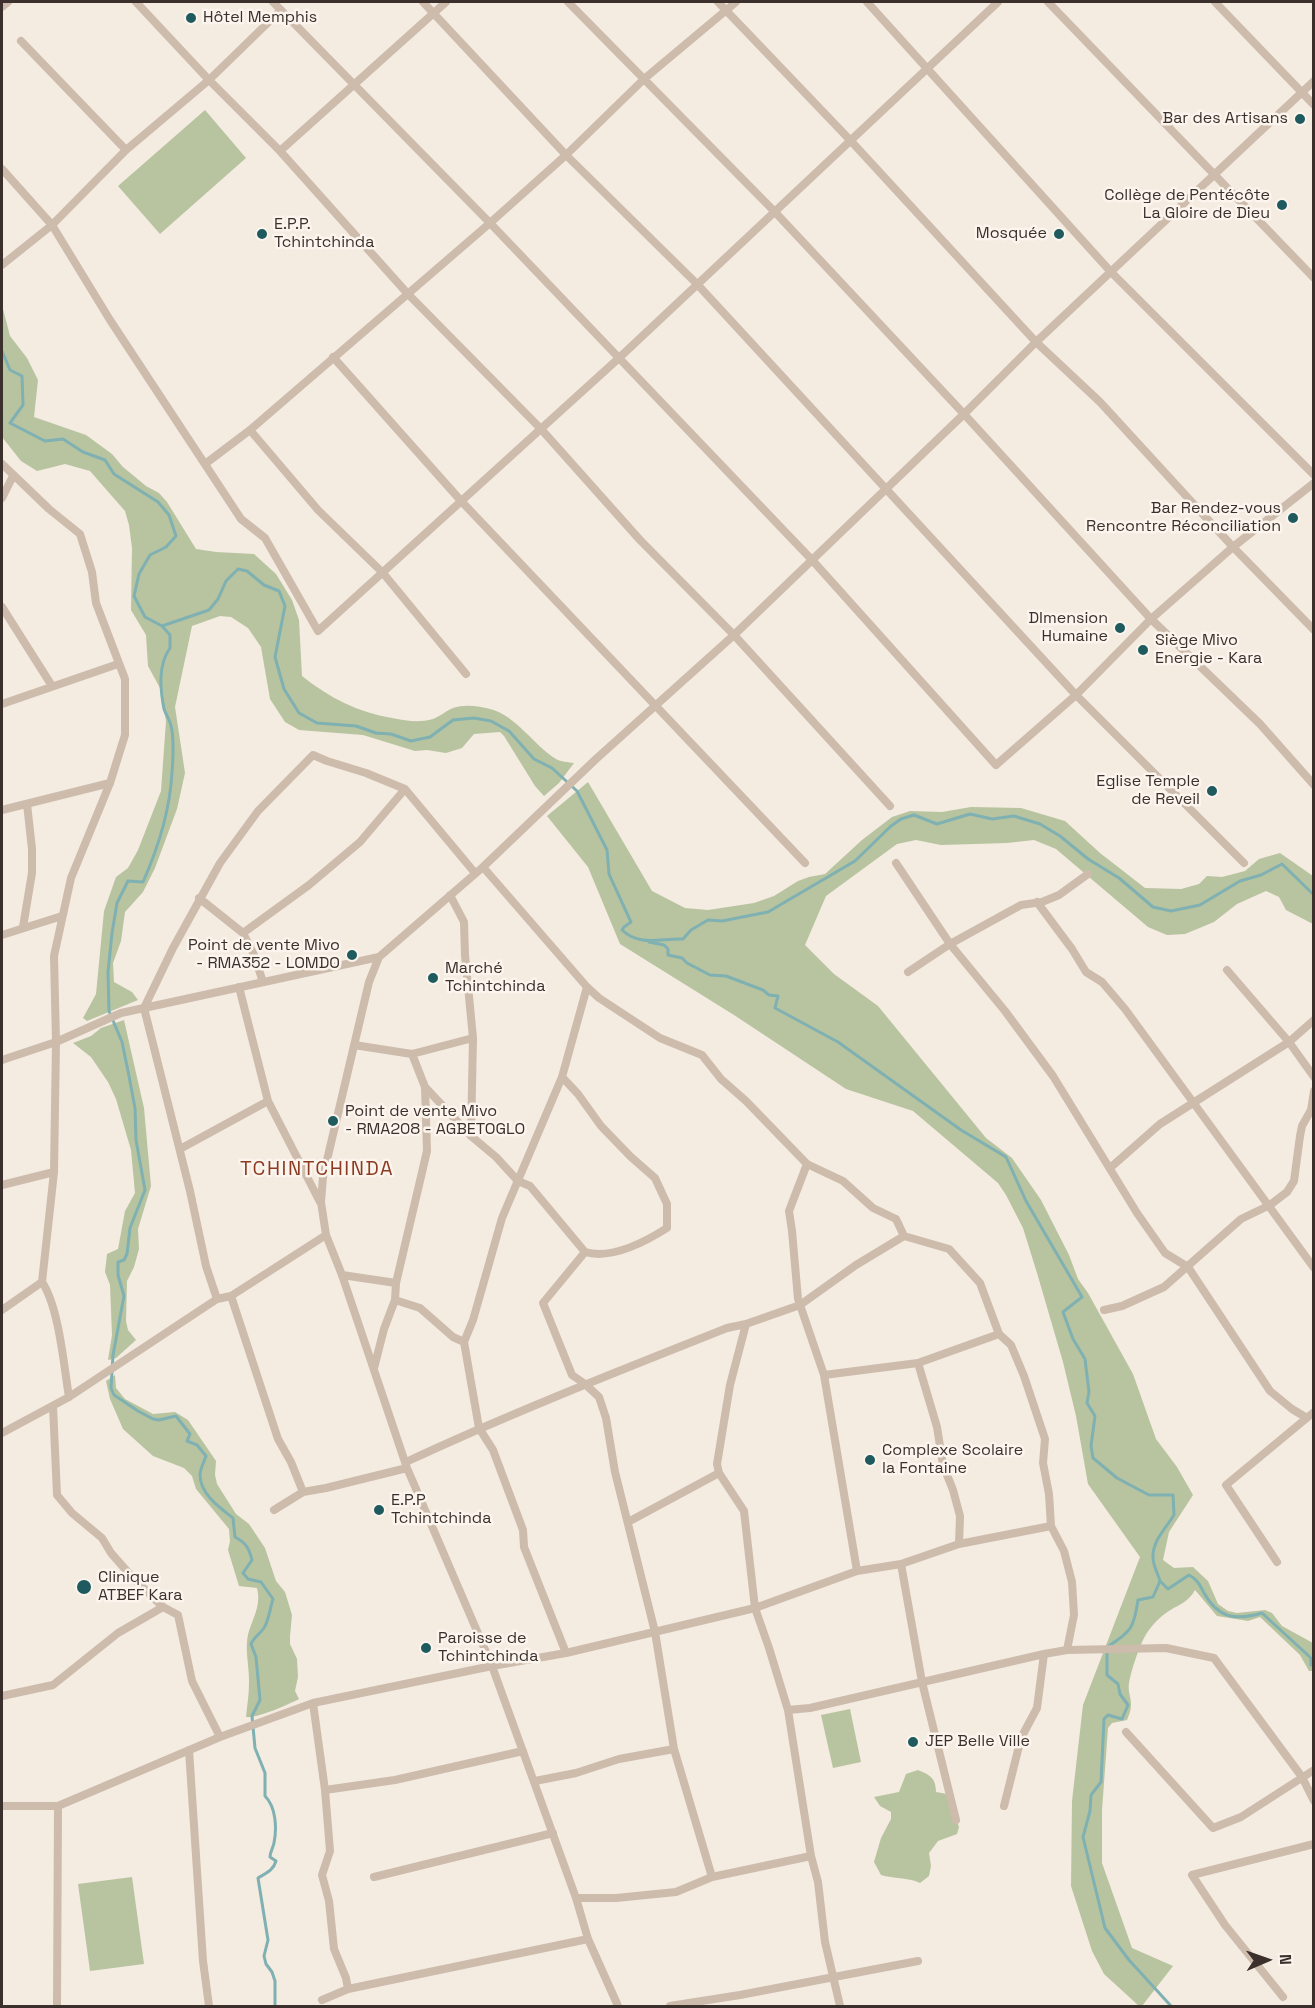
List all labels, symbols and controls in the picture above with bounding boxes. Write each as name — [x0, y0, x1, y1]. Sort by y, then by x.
place label: Hôtel Memphis — [203, 8, 317, 28]
marker: Hôtel Memphis — [184, 11, 198, 25]
place label: Bar des Artisans — [1163, 109, 1288, 129]
marker: Bar des Artisans — [1293, 112, 1307, 126]
place label: Collège de Pentécôte La Gloire de Dieu — [1104, 186, 1270, 224]
marker: Collège de Pentécôte La Gloire de Dieu — [1275, 198, 1289, 212]
place label: E.P.P. Tchintchinda — [274, 215, 374, 253]
place label: Mosquée — [976, 224, 1047, 244]
marker: E.P.P. Tchintchinda — [255, 227, 269, 241]
marker: Mosquée — [1052, 227, 1066, 241]
place label: Bar Rendez-vous Rencontre Réconciliation — [1086, 499, 1281, 537]
marker: Bar Rendez-vous Rencontre Réconciliation — [1286, 511, 1300, 525]
place label: DImension Humaine — [1028, 609, 1108, 647]
marker: DImension Humaine — [1113, 621, 1127, 635]
place label: Siège Mivo Energie - Kara — [1155, 631, 1262, 669]
marker: Siège Mivo Energie - Kara — [1136, 643, 1150, 657]
place label: Eglise Temple de Reveil — [1096, 772, 1200, 810]
marker: Eglise Temple de Reveil — [1205, 784, 1219, 798]
place label: Point de vente Mivo - RMA352 - LOMDO — [188, 936, 340, 974]
marker: Point de vente Mivo - RMA352 - LOMDO — [345, 948, 359, 962]
place label: Marché Tchintchinda — [445, 959, 545, 997]
marker: Marché Tchintchinda — [426, 971, 440, 985]
place label: Point de vente Mivo - RMA208 - AGBETOGLO — [345, 1102, 525, 1140]
marker: Point de vente Mivo - RMA208 - AGBETOGLO — [326, 1114, 340, 1128]
district label: TCHINTCHINDA — [240, 1158, 394, 1182]
place label: Complexe Scolaire la Fontaine — [882, 1441, 1023, 1479]
marker: Complexe Scolaire la Fontaine — [863, 1453, 877, 1467]
place label: E.P.P Tchintchinda — [391, 1491, 491, 1529]
marker: E.P.P Tchintchinda — [372, 1503, 386, 1517]
place label: Clinique ATBEF Kara — [98, 1568, 183, 1606]
marker: Clinique ATBEF Kara — [75, 1578, 93, 1596]
place label: Paroisse de Tchintchinda — [438, 1629, 538, 1667]
marker: Paroisse de Tchintchinda — [419, 1641, 433, 1655]
place label: JEP Belle Ville — [925, 1732, 1030, 1752]
marker: JEP Belle Ville — [906, 1735, 920, 1749]
north arrow — [1237, 1930, 1297, 1990]
text: N — [1275, 1954, 1296, 1965]

